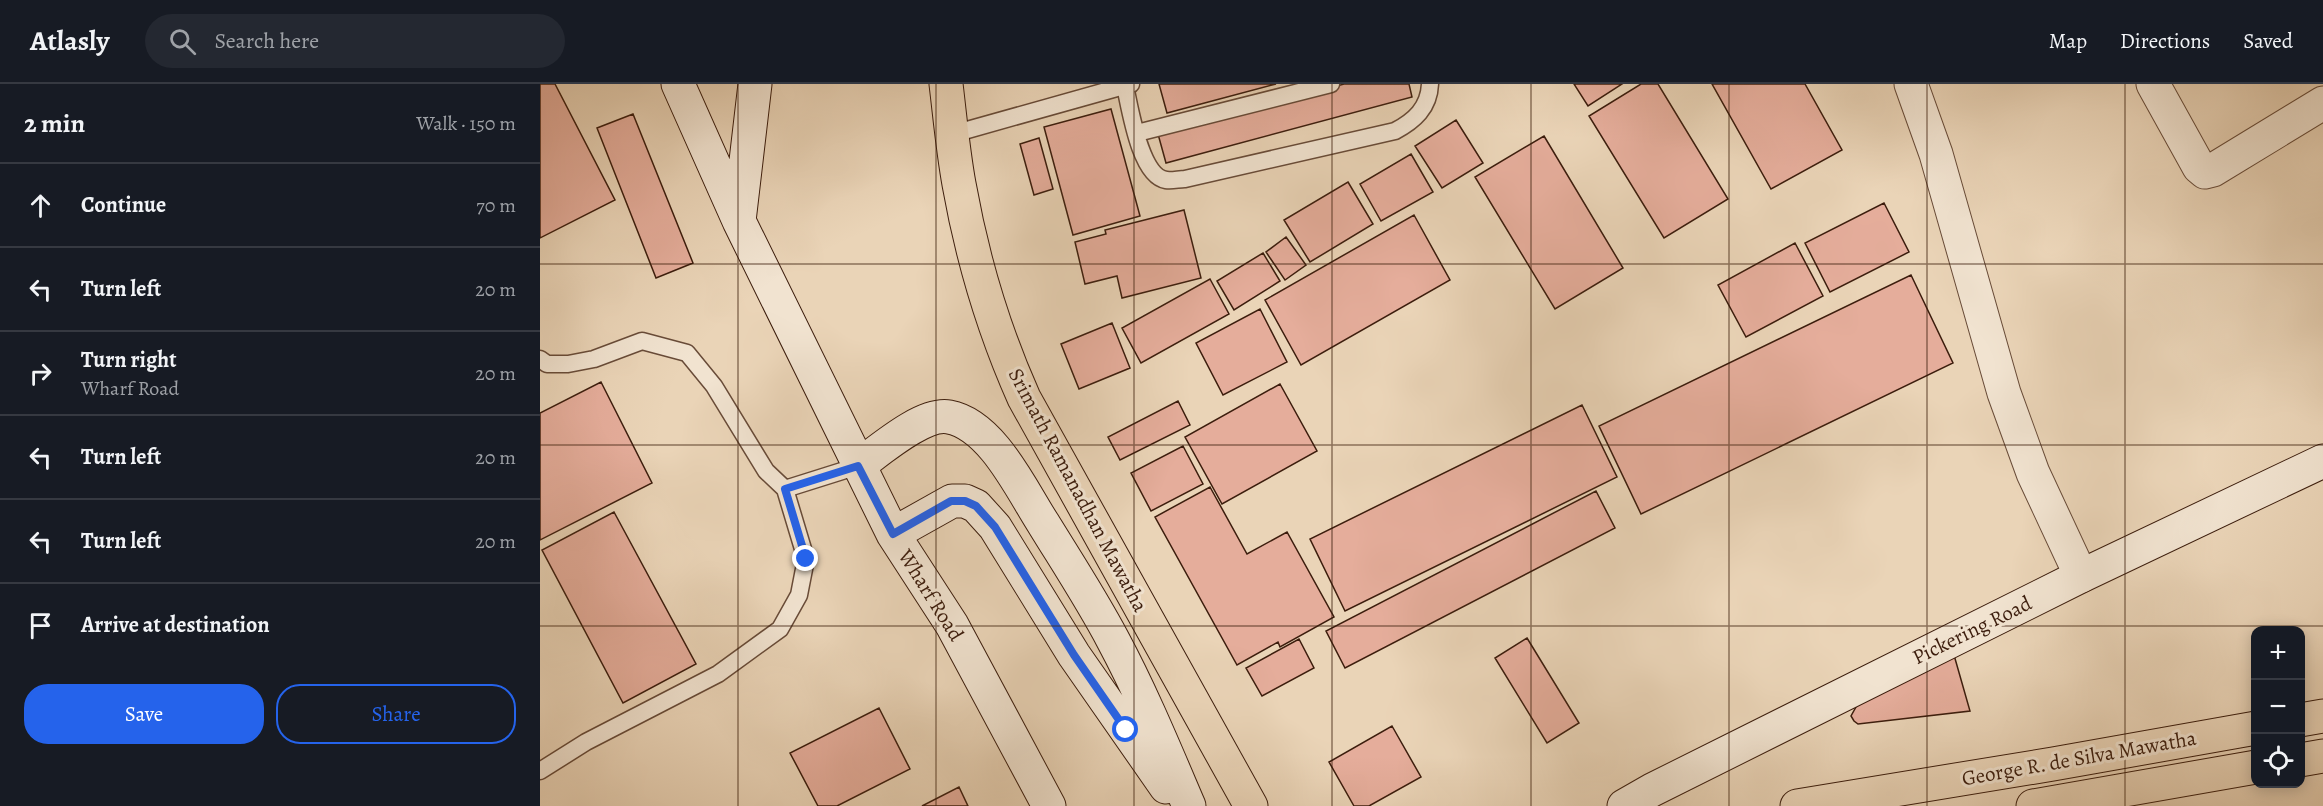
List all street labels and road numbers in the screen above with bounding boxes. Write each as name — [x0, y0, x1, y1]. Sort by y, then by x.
street label: Srimath Ramanadhan Mawatha — [1002, 363, 1154, 617]
street label: Wharf Road — [891, 543, 971, 647]
street label: Pickering Road — [1908, 589, 2037, 671]
street label: George R. de Silva Mawatha — [1960, 724, 2199, 792]

